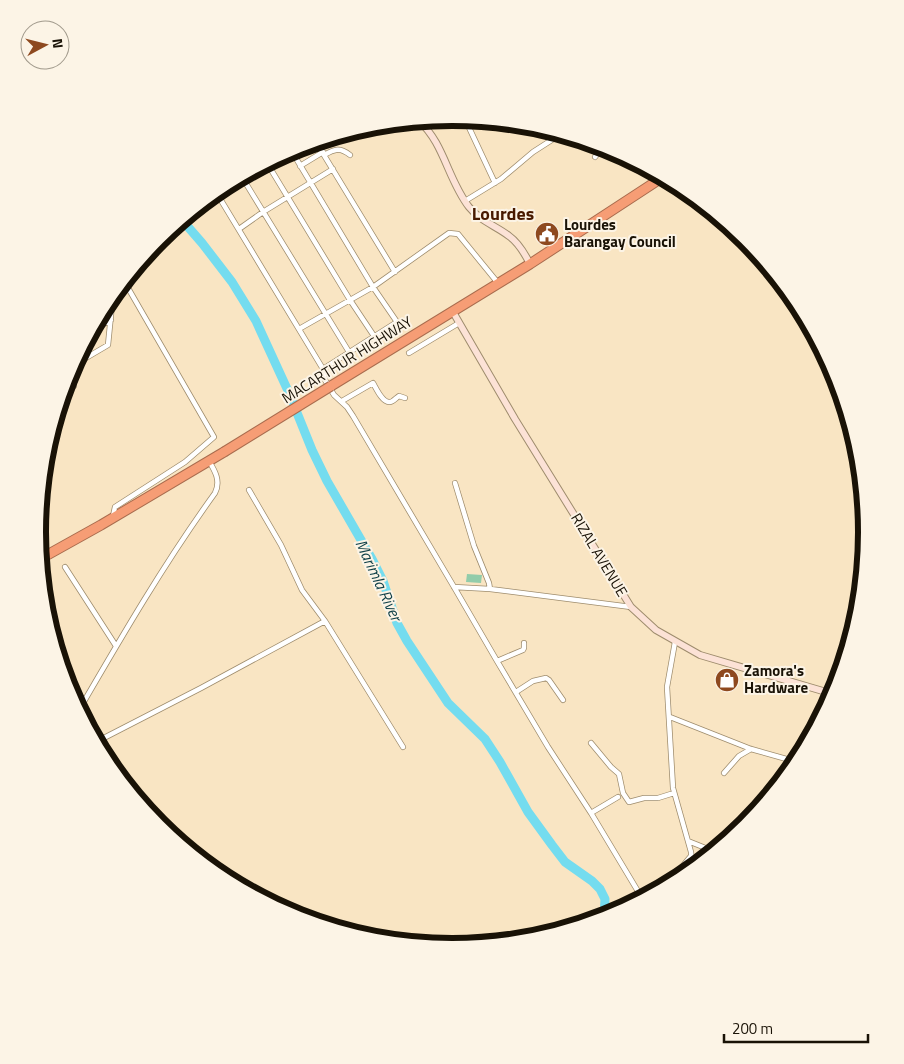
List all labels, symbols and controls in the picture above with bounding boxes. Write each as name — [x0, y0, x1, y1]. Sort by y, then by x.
north arrow — [20, 20, 70, 70]
text: N — [47, 37, 69, 49]
district label: Lourdes — [472, 200, 534, 227]
place label: Lourdes Barangay Council — [564, 213, 676, 253]
public building icon: Lourdes Barangay Council — [534, 221, 560, 247]
street label: MACARTHUR HIGHWAY — [277, 310, 417, 409]
street label: RIZAL AVENUE — [565, 509, 634, 601]
water label: Marimla River — [350, 535, 409, 627]
place label: Zamora's Hardware — [744, 659, 808, 699]
shop icon: Zamora's Hardware — [714, 667, 740, 693]
scale bar — [724, 1012, 868, 1044]
text: 200 m — [732, 1017, 773, 1040]

